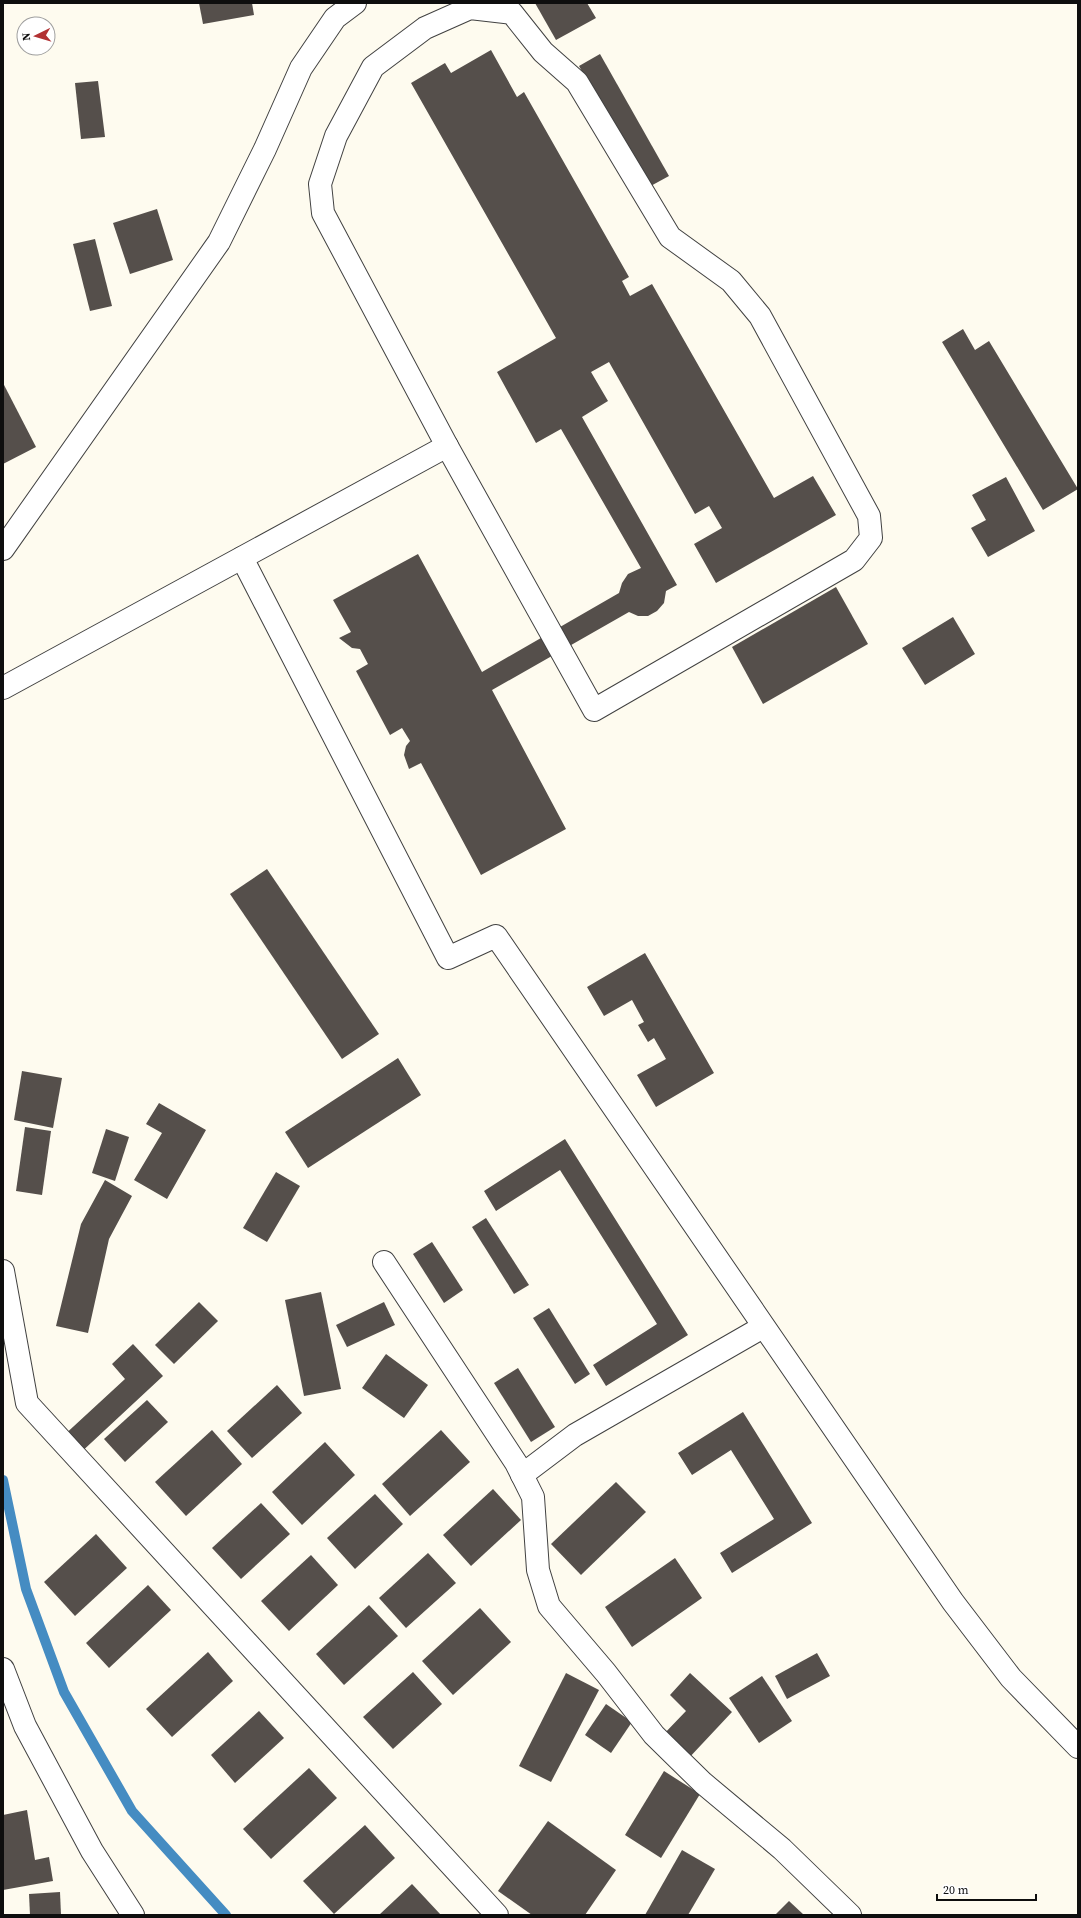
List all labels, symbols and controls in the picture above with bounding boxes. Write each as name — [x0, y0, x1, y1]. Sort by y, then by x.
north arrow — [16, 16, 56, 56]
text: N — [19, 32, 34, 41]
scale bar — [937, 1876, 1036, 1902]
text: 20 m — [943, 1882, 969, 1898]

